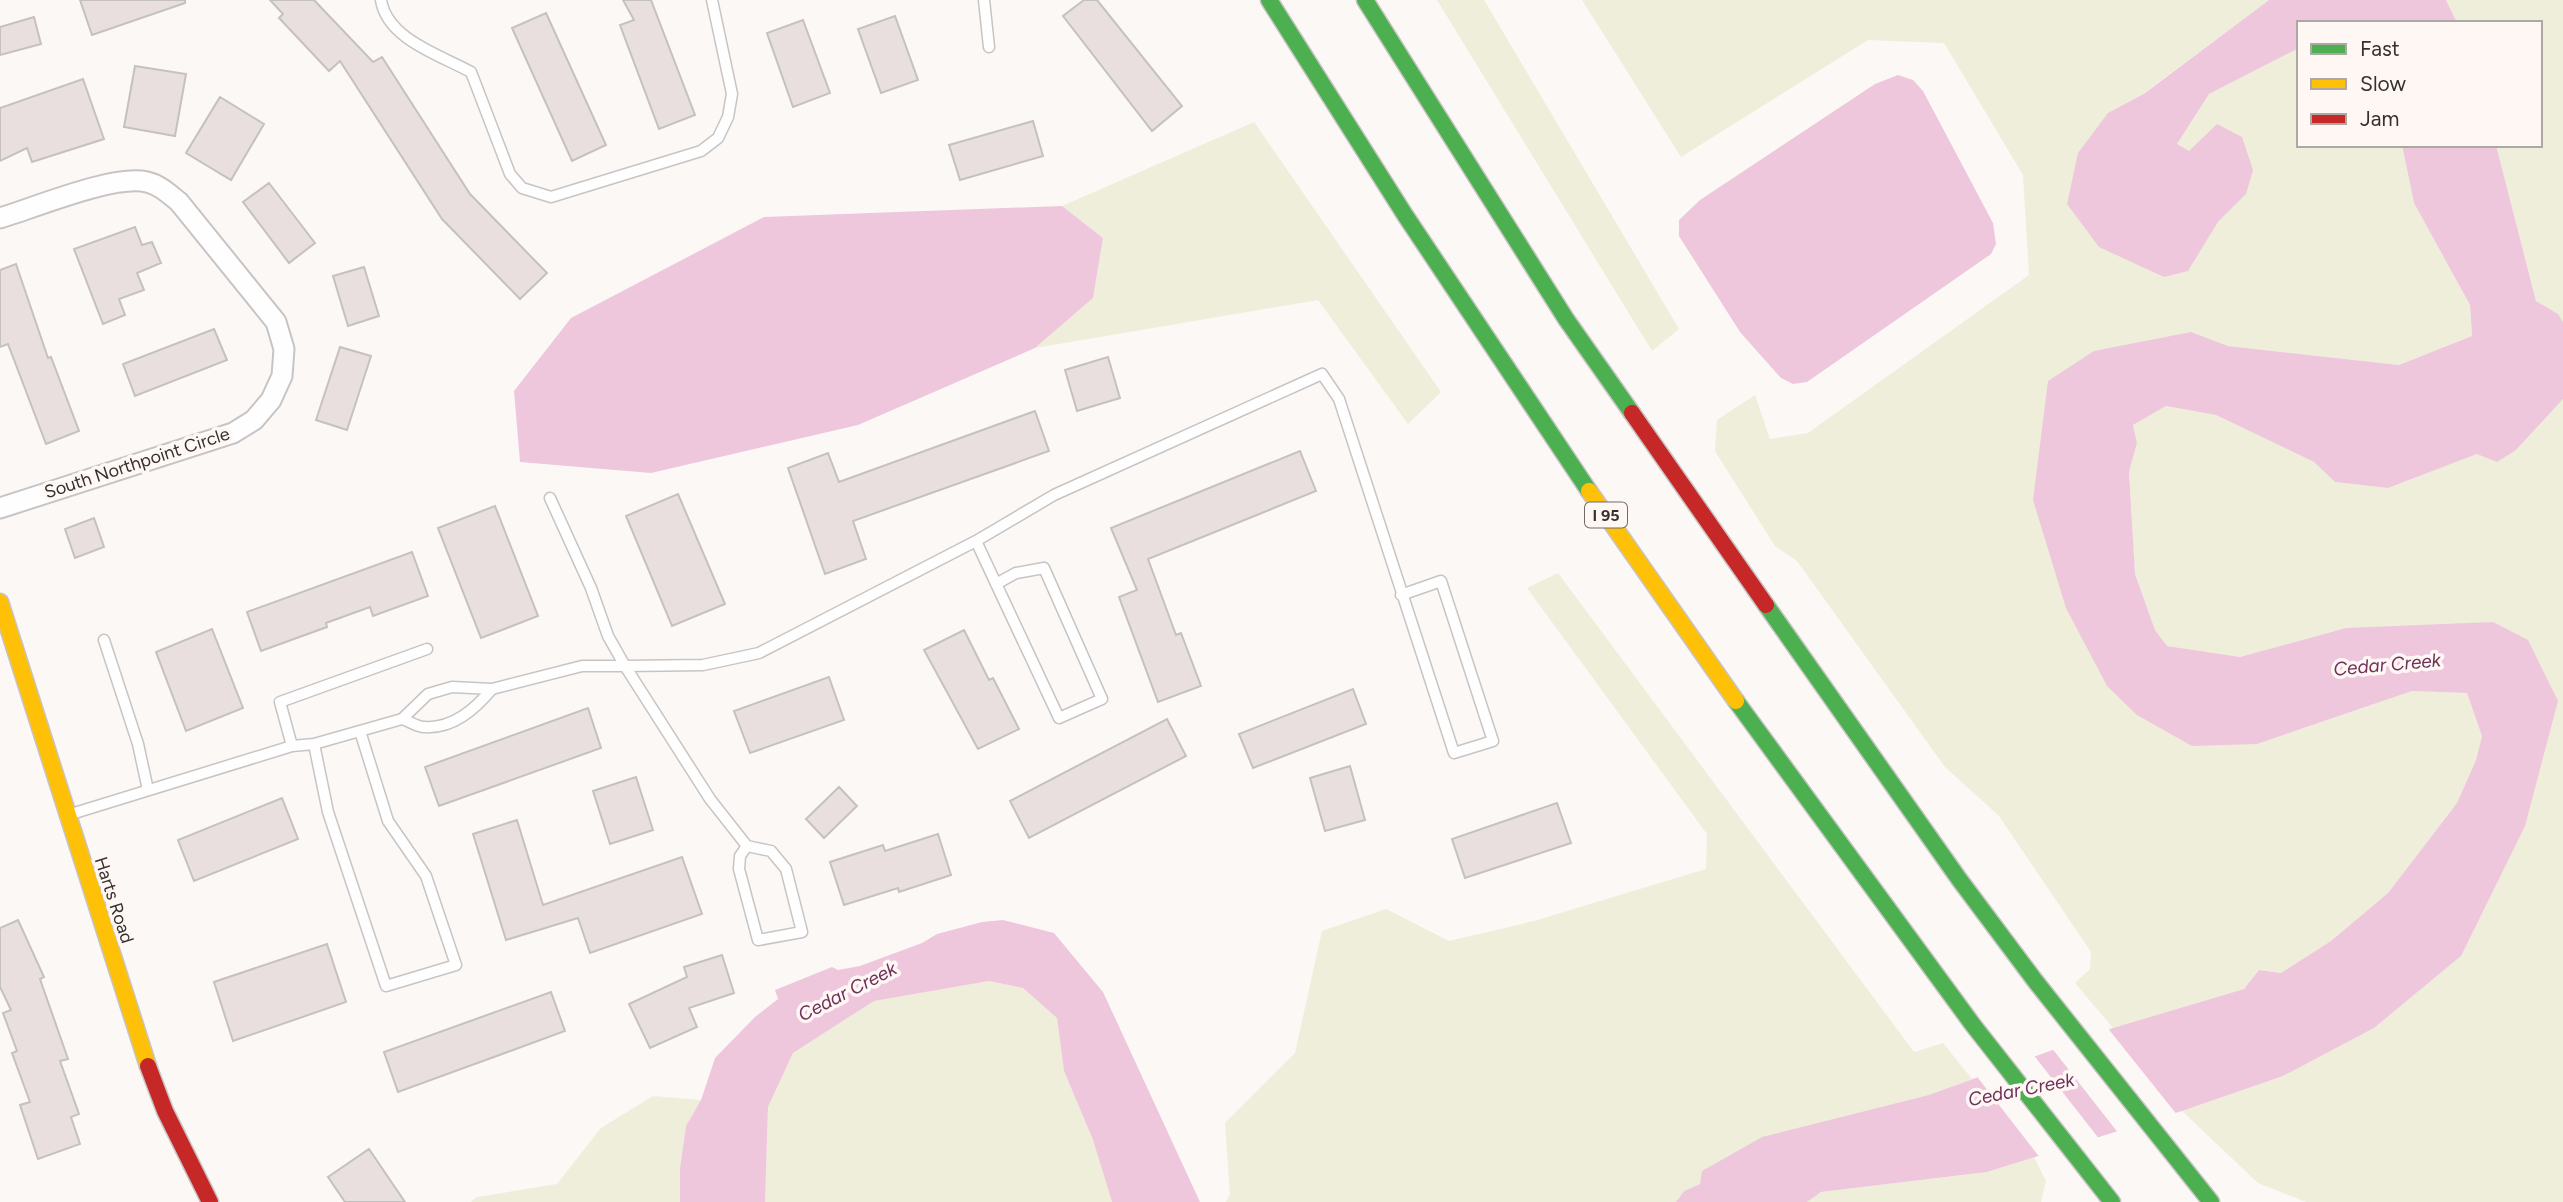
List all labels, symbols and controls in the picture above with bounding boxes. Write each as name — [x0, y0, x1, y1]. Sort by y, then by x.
legend — [2297, 21, 2542, 147]
text: Fast — [2360, 36, 2400, 61]
text: Slow — [2360, 71, 2406, 96]
text: Jam — [2360, 106, 2399, 131]
street label: South Northpoint Circle — [42, 423, 233, 503]
road number: I 95 — [1585, 502, 1627, 528]
water label: Cedar Creek — [2332, 648, 2442, 681]
street label: Harts Road — [90, 854, 138, 946]
water label: Cedar Creek — [794, 956, 901, 1026]
water label: Cedar Creek — [1966, 1068, 2077, 1111]

